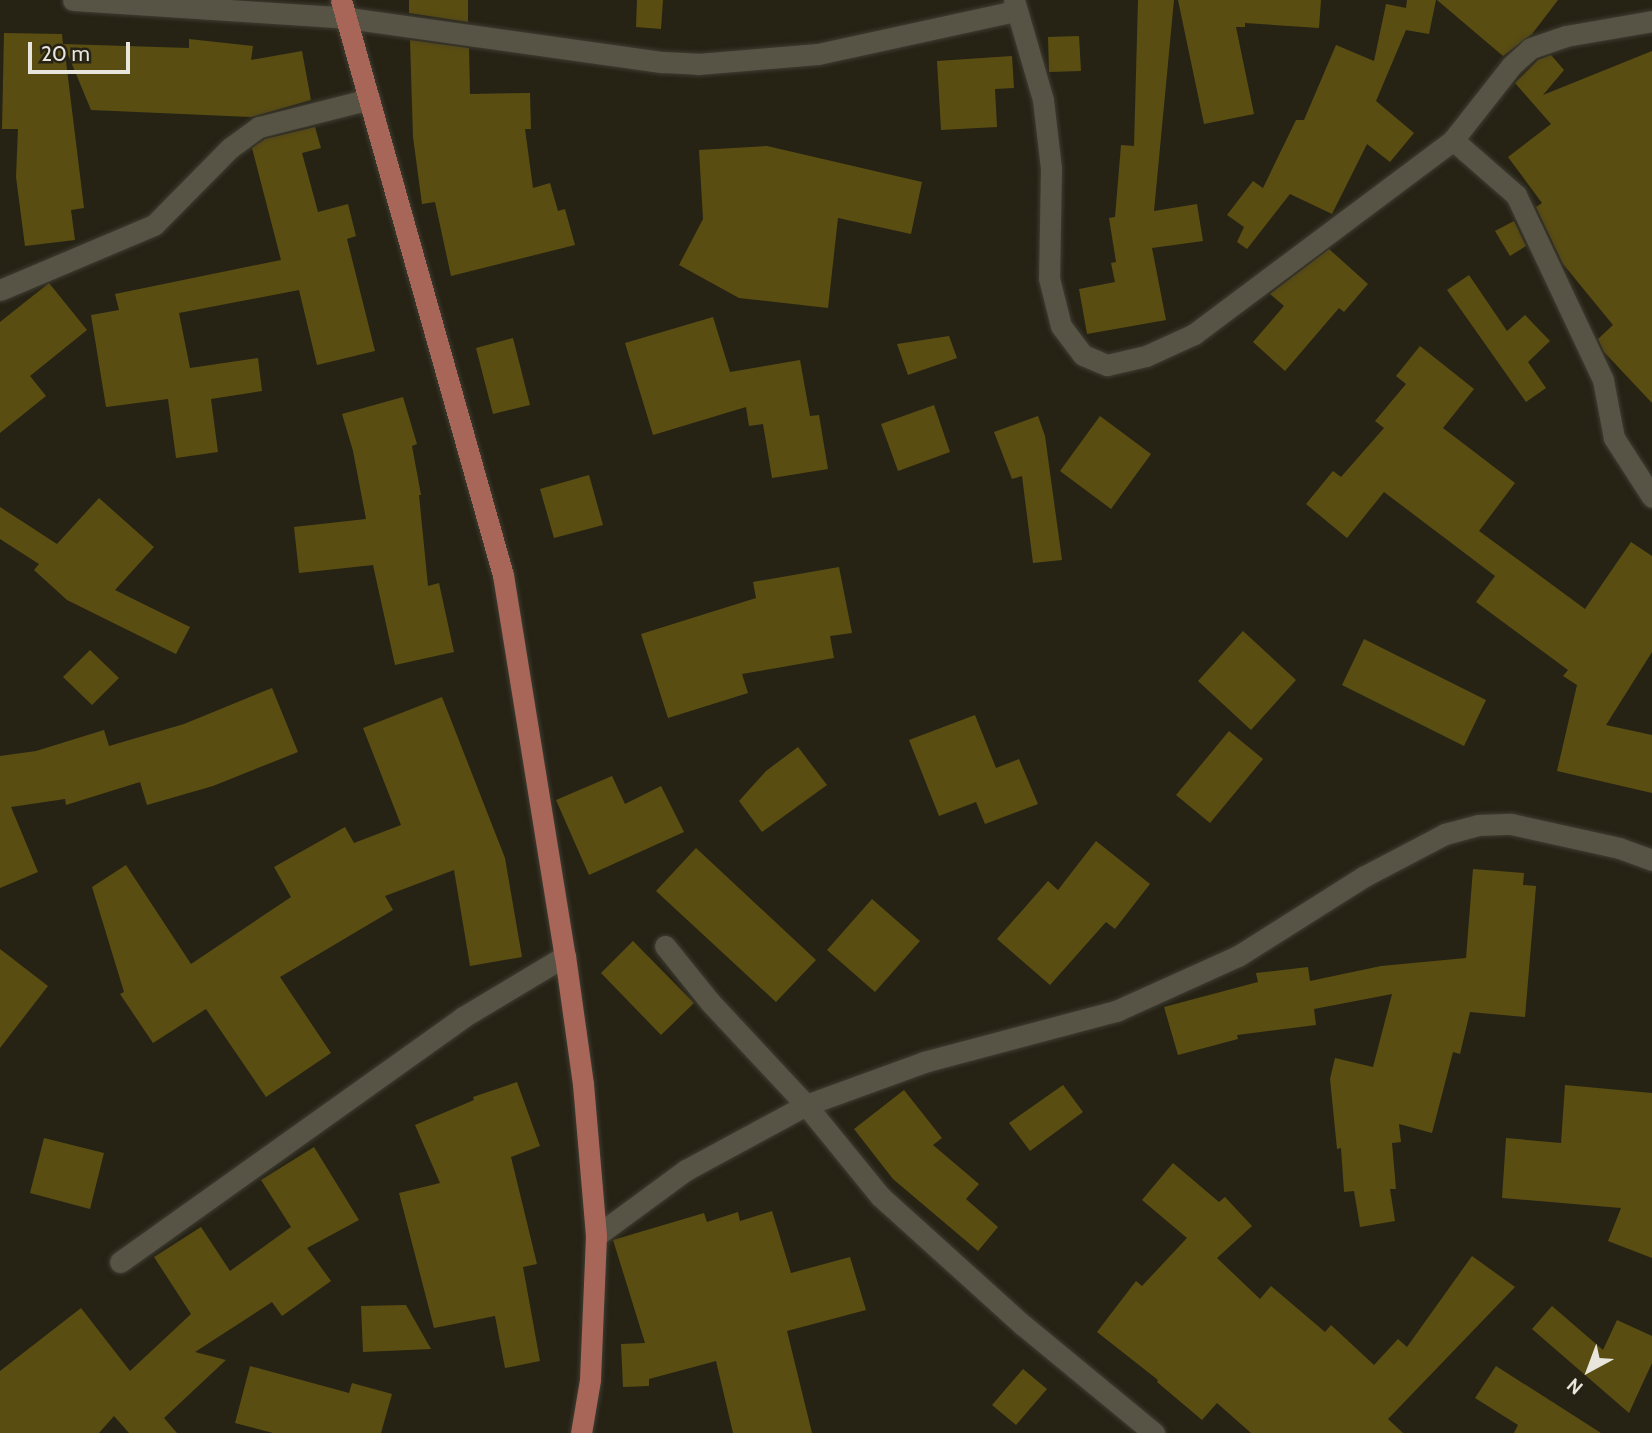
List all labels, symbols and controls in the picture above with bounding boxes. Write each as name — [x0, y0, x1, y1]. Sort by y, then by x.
scale bar — [32, 28, 133, 72]
text: 20 m — [41, 41, 90, 66]
north arrow — [1554, 1335, 1624, 1405]
text: N — [1562, 1373, 1588, 1399]

